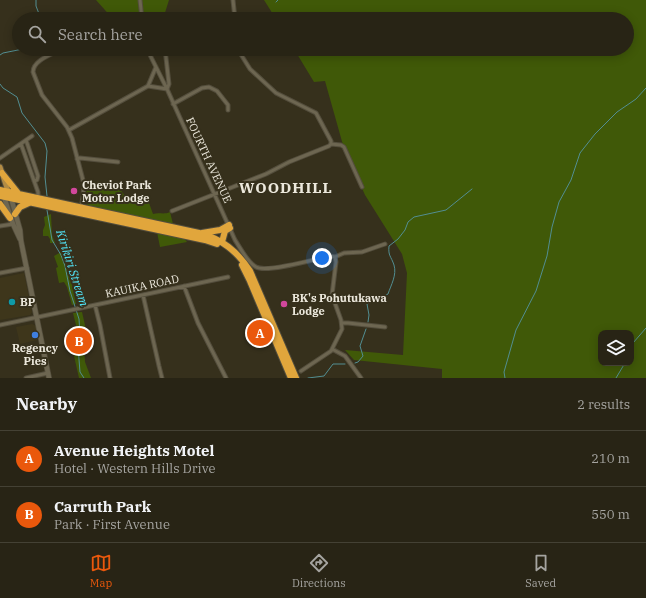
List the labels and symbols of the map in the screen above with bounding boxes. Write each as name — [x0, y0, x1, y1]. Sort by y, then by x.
street label: FOURTH AVENUE — [183, 115, 235, 205]
place label: Cheviot Park Motor Lodge — [82, 178, 152, 205]
district label: WOODHILL — [239, 178, 333, 197]
marker: Cheviot Park Motor Lodge — [69, 186, 79, 196]
water label: Kirikiri Stream — [53, 227, 92, 308]
your location — [312, 248, 332, 268]
street label: KAUIKA ROAD — [104, 271, 180, 301]
place label: BK's Pohutukawa Lodge — [292, 291, 387, 318]
place label: BP — [20, 295, 36, 309]
marker: BP — [7, 297, 17, 307]
marker: BK's Pohutukawa Lodge — [279, 299, 289, 309]
pin: A — [247, 318, 273, 348]
pin: B — [66, 326, 92, 356]
marker: Regency Pies — [30, 330, 40, 340]
place label: Regency Pies — [12, 341, 59, 368]

